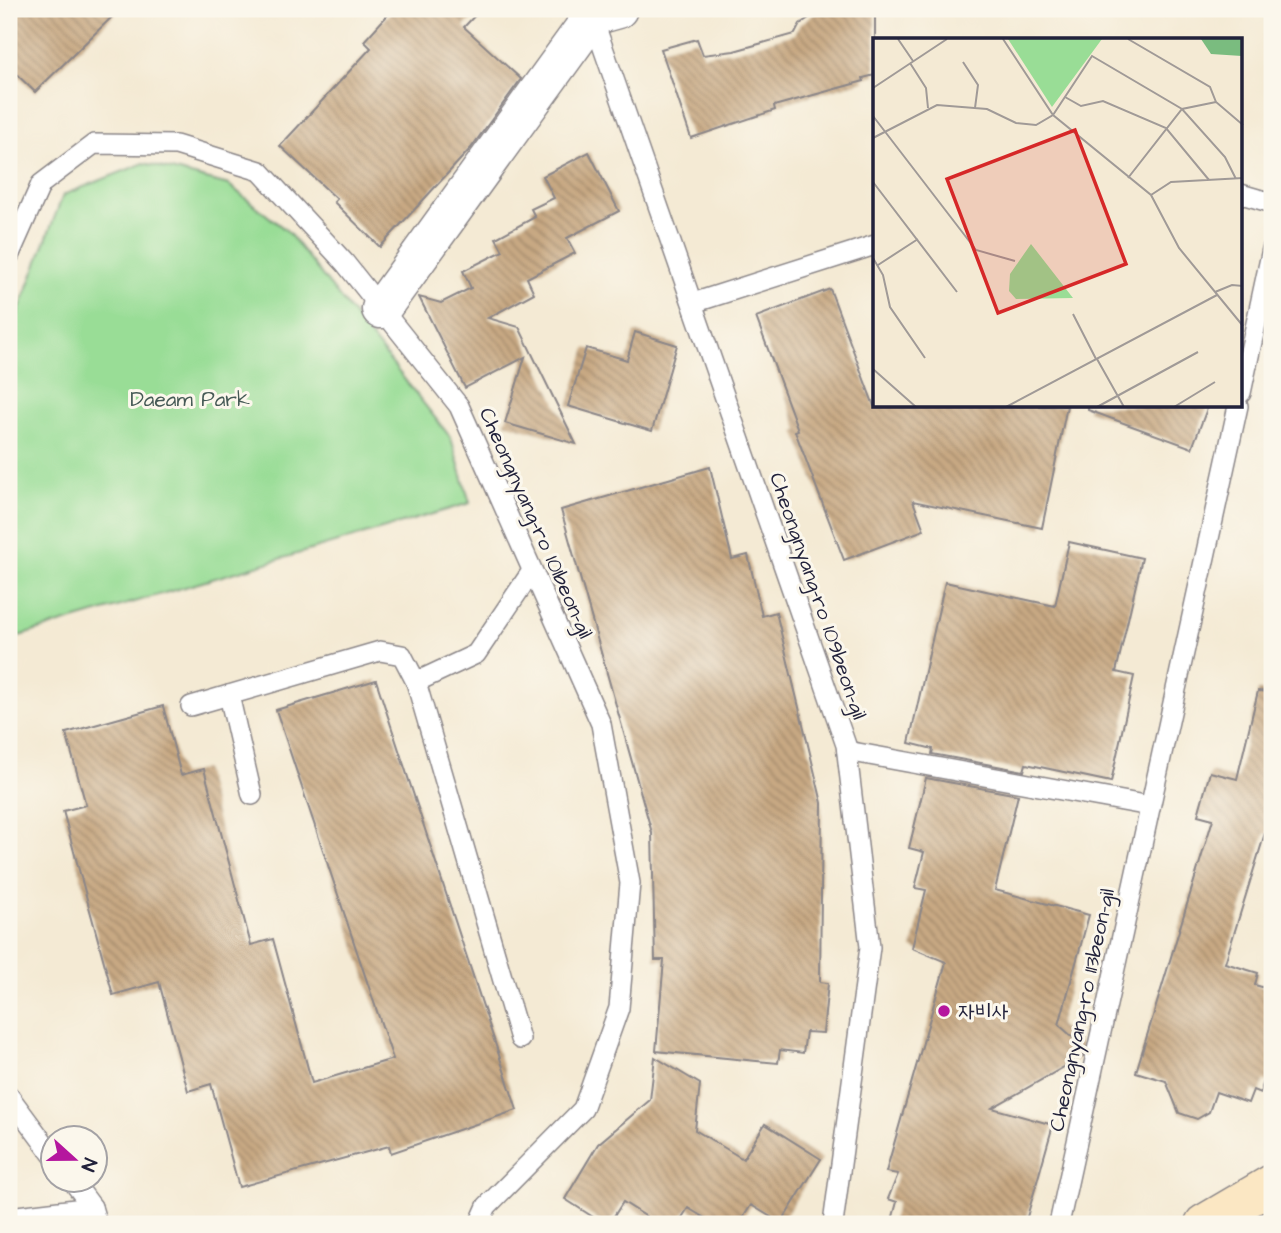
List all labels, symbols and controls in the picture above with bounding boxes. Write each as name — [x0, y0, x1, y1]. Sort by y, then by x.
inset map — [873, 38, 1242, 408]
park label: Daeam Park — [130, 385, 250, 414]
street label: Cheongnyang-ro 101beon-gil — [470, 403, 600, 644]
street label: Cheongnyang-ro 109beon-gil — [760, 469, 874, 724]
street label: Cheongnyang-ro 113beon-gil — [1042, 886, 1124, 1134]
place label: 자비사 — [958, 997, 1009, 1026]
marker: 자비사 — [936, 1003, 952, 1019]
north arrow — [38, 1124, 108, 1194]
text: N — [74, 1154, 103, 1175]

